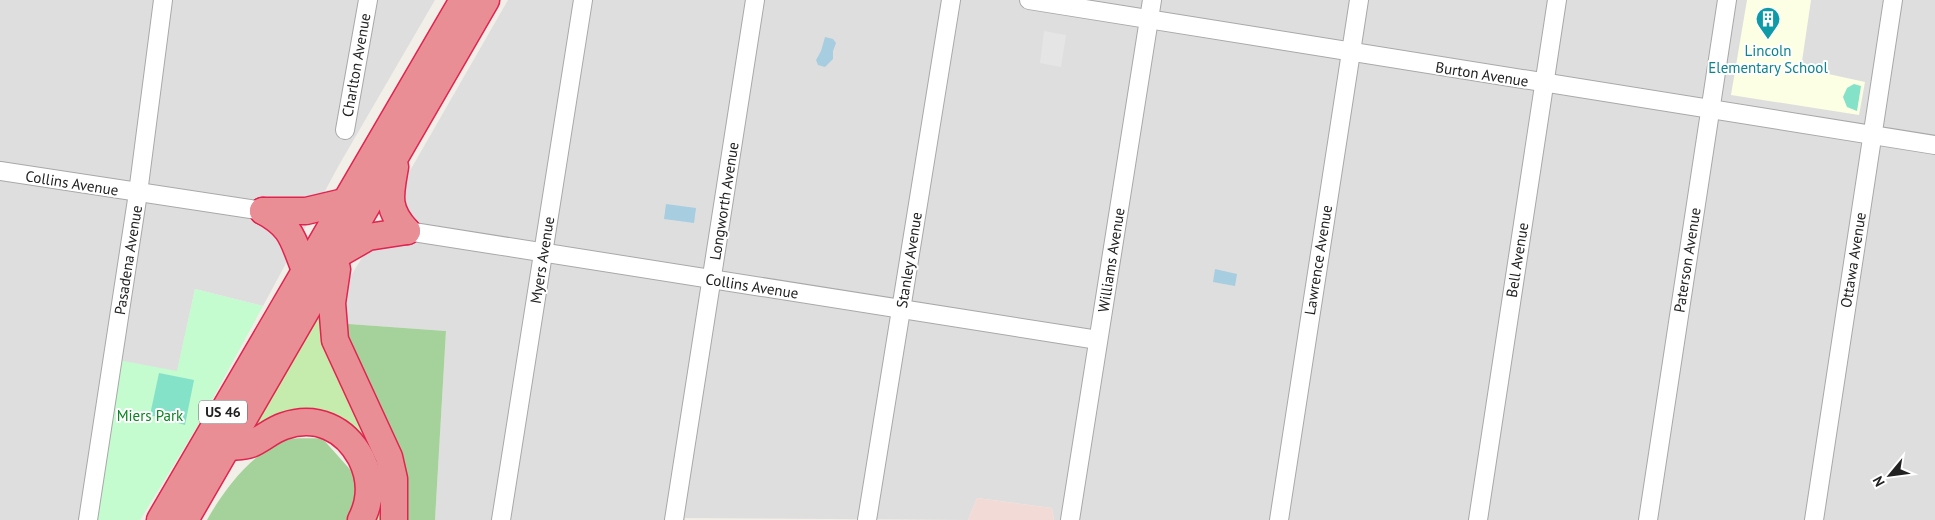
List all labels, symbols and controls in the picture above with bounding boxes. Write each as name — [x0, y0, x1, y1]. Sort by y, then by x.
building icon: Lincoln Elementary School — [1755, 6, 1781, 40]
street label: Charlton Avenue — [338, 12, 374, 118]
place label: Lincoln Elementary School — [1708, 41, 1828, 77]
street label: Burton Avenue — [1434, 57, 1530, 91]
street label: Longworth Avenue — [705, 141, 743, 261]
street label: Collins Avenue — [24, 166, 120, 200]
street label: Pasadena Avenue — [110, 204, 146, 316]
street label: Lawrence Avenue — [1300, 204, 1336, 316]
street label: Williams Avenue — [1093, 206, 1129, 314]
street label: Paterson Avenue — [1669, 206, 1705, 314]
street label: Stanley Avenue — [892, 211, 926, 309]
street label: Ottawa Avenue — [1836, 211, 1870, 309]
street label: Myers Avenue — [526, 215, 558, 305]
street label: Bell Avenue — [1502, 221, 1532, 299]
street label: Collins Avenue — [704, 269, 800, 303]
road number: US 46 — [199, 401, 247, 424]
park label: Miers Park — [117, 406, 184, 425]
north arrow — [1865, 450, 1915, 500]
text: N — [1869, 473, 1889, 490]

